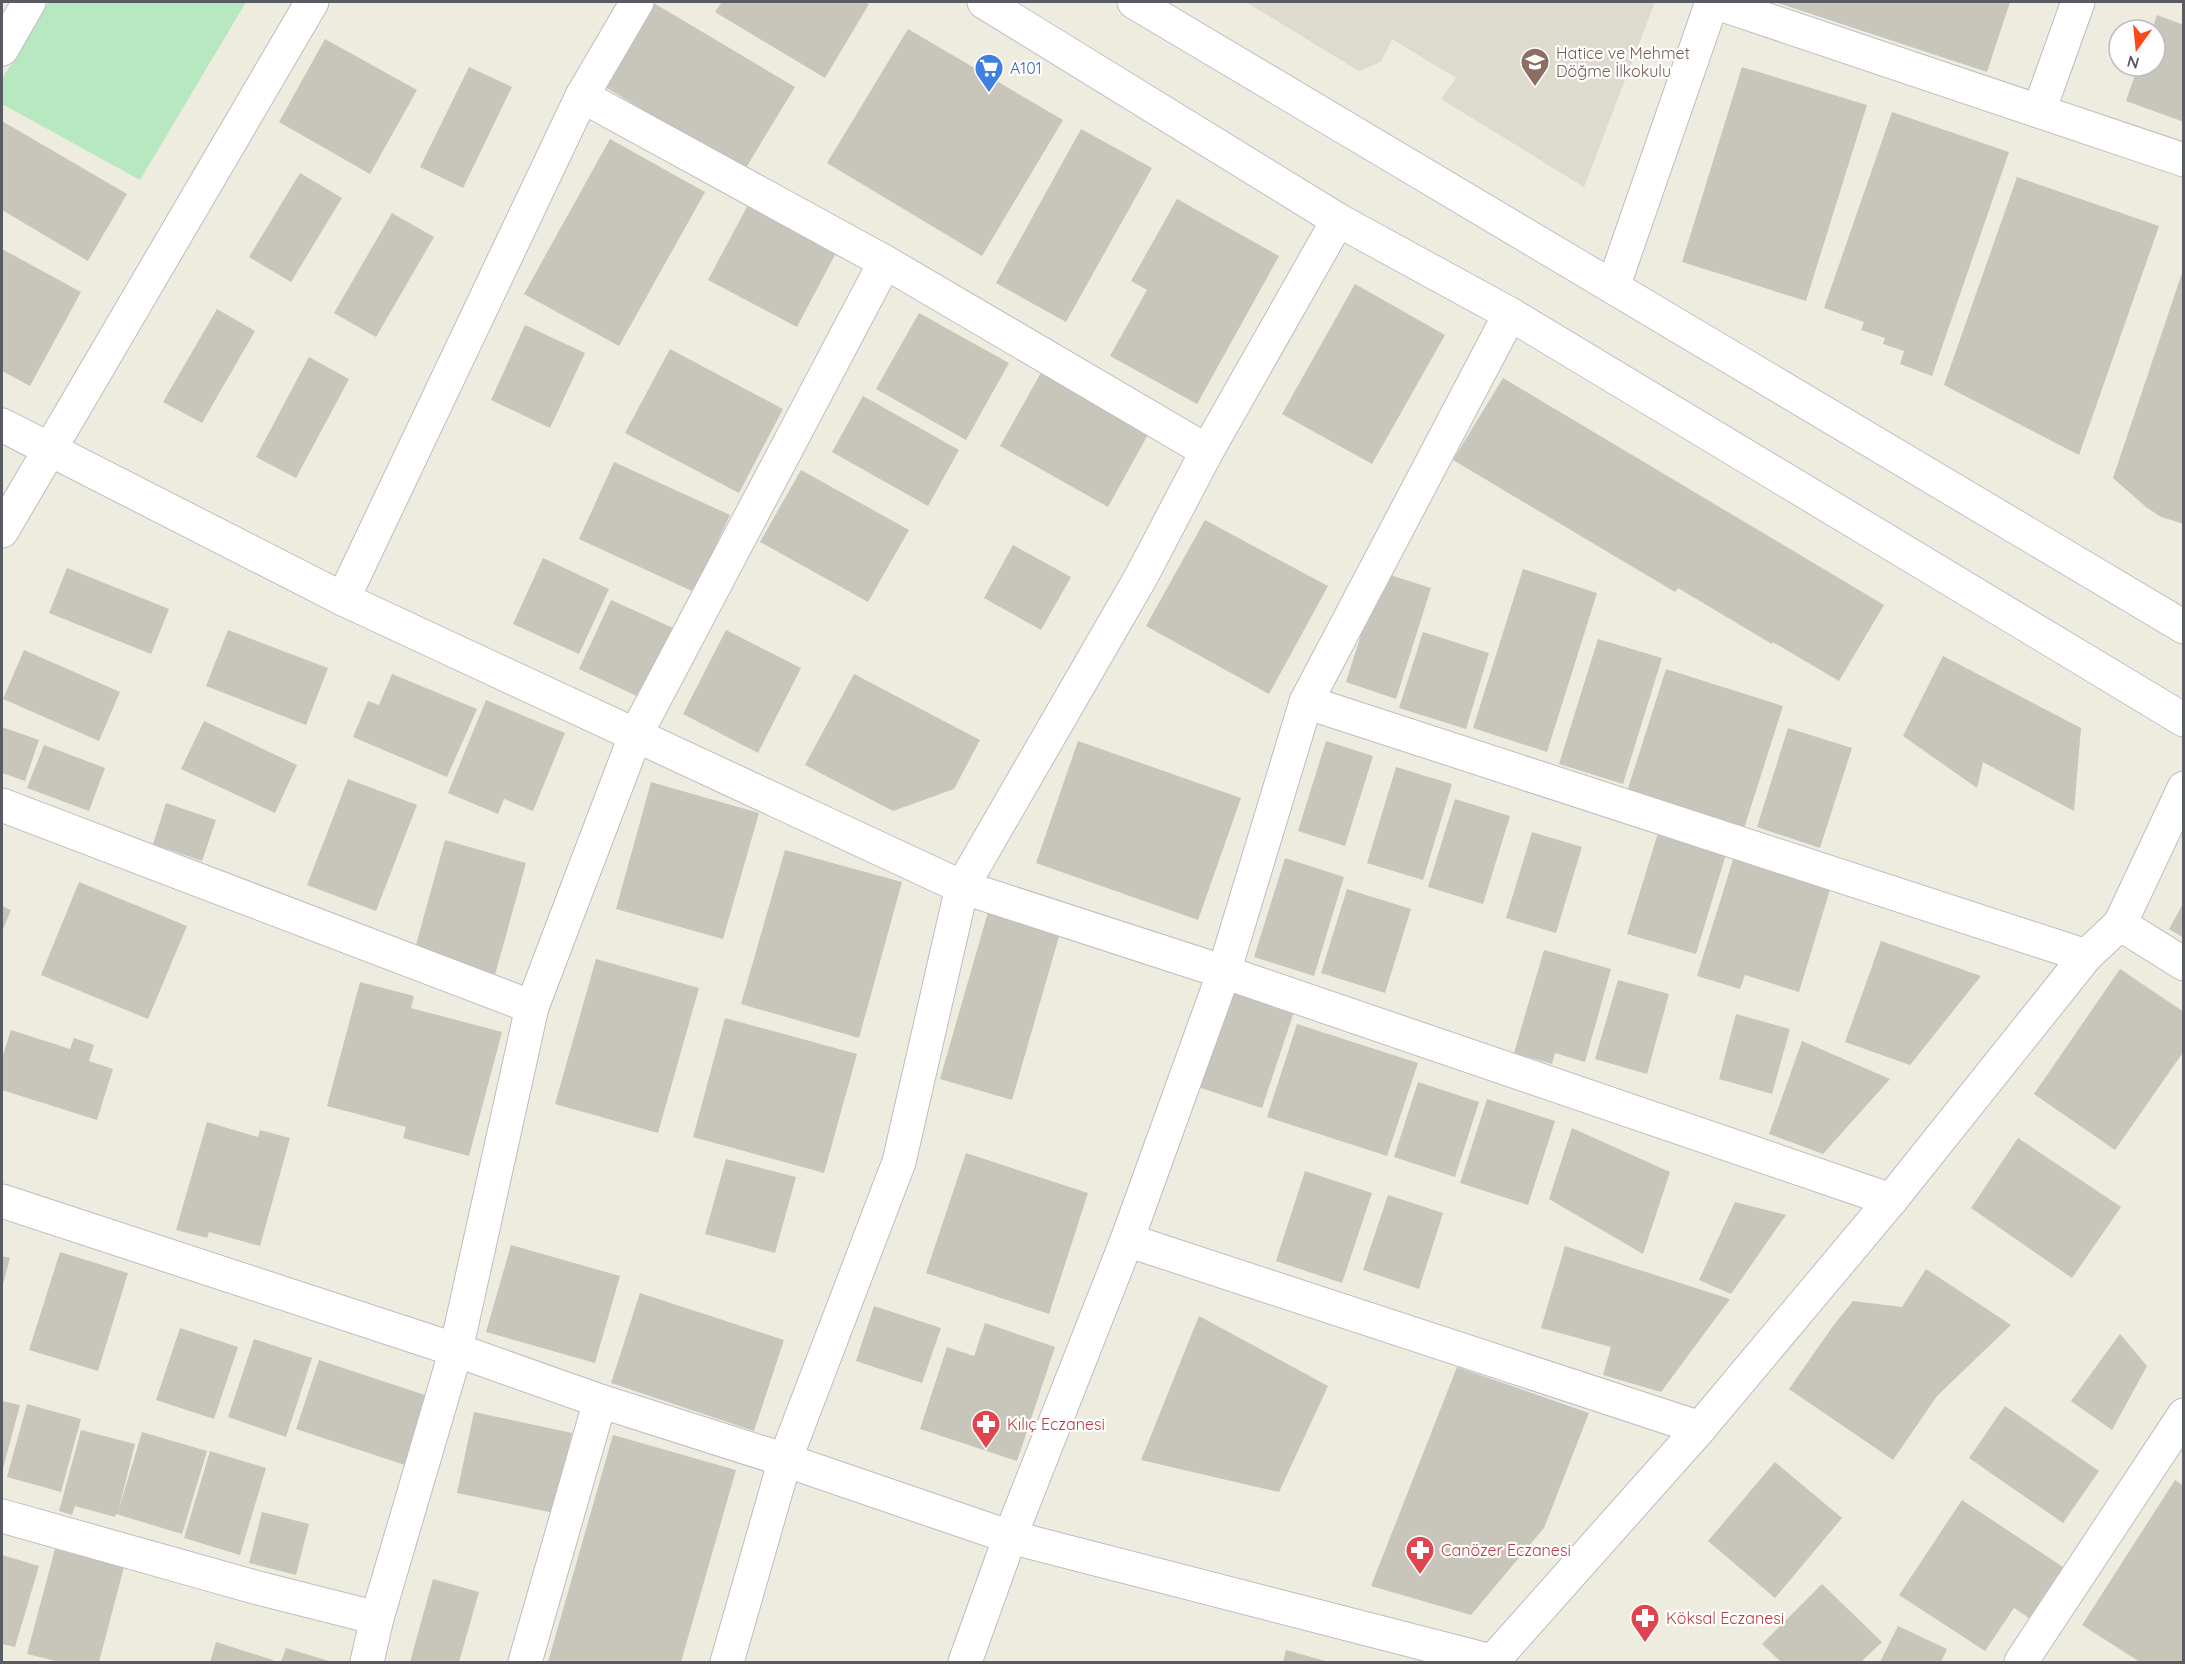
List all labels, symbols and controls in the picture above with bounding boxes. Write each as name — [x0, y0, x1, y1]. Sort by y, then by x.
north arrow — [2107, 18, 2167, 78]
place label: Hatice ve Mehmet Döğme İlkokulu — [1556, 43, 1690, 81]
school or university icon: Hatice ve Mehmet Döğme İlkokulu — [1519, 46, 1551, 88]
text: N — [2125, 51, 2141, 74]
supermarket icon: A101 — [973, 52, 1005, 94]
place label: A101 — [1010, 58, 1042, 78]
pharmacy icon: Kılıç Eczanesi — [970, 1408, 1002, 1450]
place label: Kılıç Eczanesi — [1007, 1414, 1105, 1434]
pharmacy icon: Canözer Eczanesi — [1404, 1534, 1436, 1576]
place label: Canözer Eczanesi — [1441, 1540, 1571, 1560]
pharmacy icon: Köksal Eczanesi — [1629, 1602, 1661, 1644]
place label: Köksal Eczanesi — [1666, 1608, 1784, 1628]

